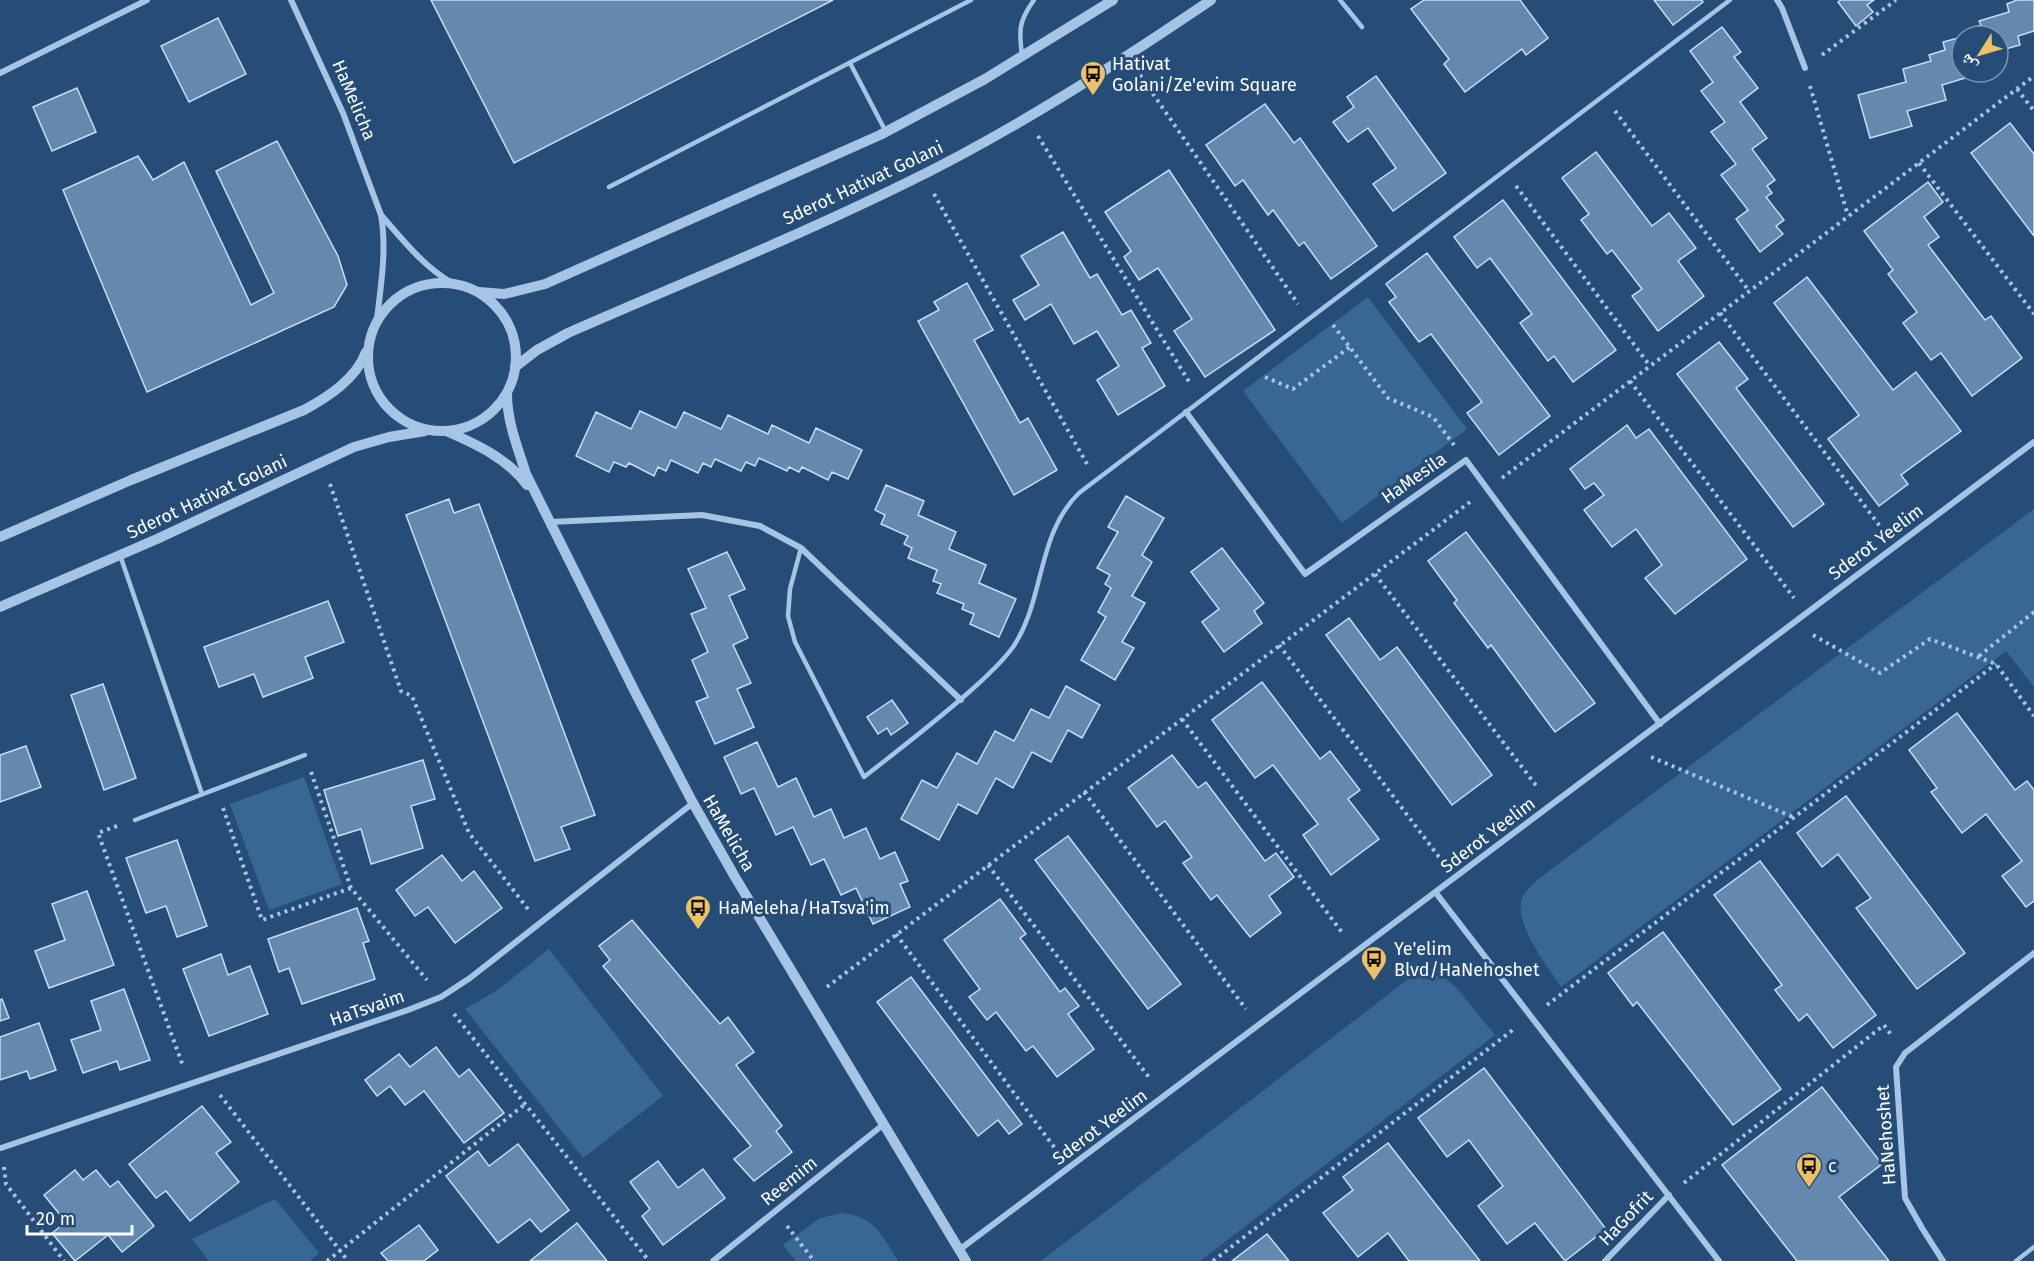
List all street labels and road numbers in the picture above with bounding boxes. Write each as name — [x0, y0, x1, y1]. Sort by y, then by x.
street label: HaMelicha — [327, 57, 381, 143]
street label: Sderot Hativat Golani — [779, 136, 947, 230]
street label: HaMesila — [1377, 448, 1451, 508]
street label: Sderot Hativat Golani — [123, 450, 291, 544]
street label: Sderot Yeelim — [1824, 499, 1928, 585]
street label: HaMelicha — [698, 791, 760, 875]
street label: Sderot Yeelim — [1436, 792, 1540, 878]
street label: HaTsvaim — [327, 985, 407, 1031]
street label: Sderot Yeelim — [1048, 1084, 1152, 1170]
street label: HaNehoshet — [1871, 1084, 1900, 1186]
street label: Reemim — [756, 1152, 822, 1210]
street label: HaGofrit — [1594, 1185, 1658, 1250]

